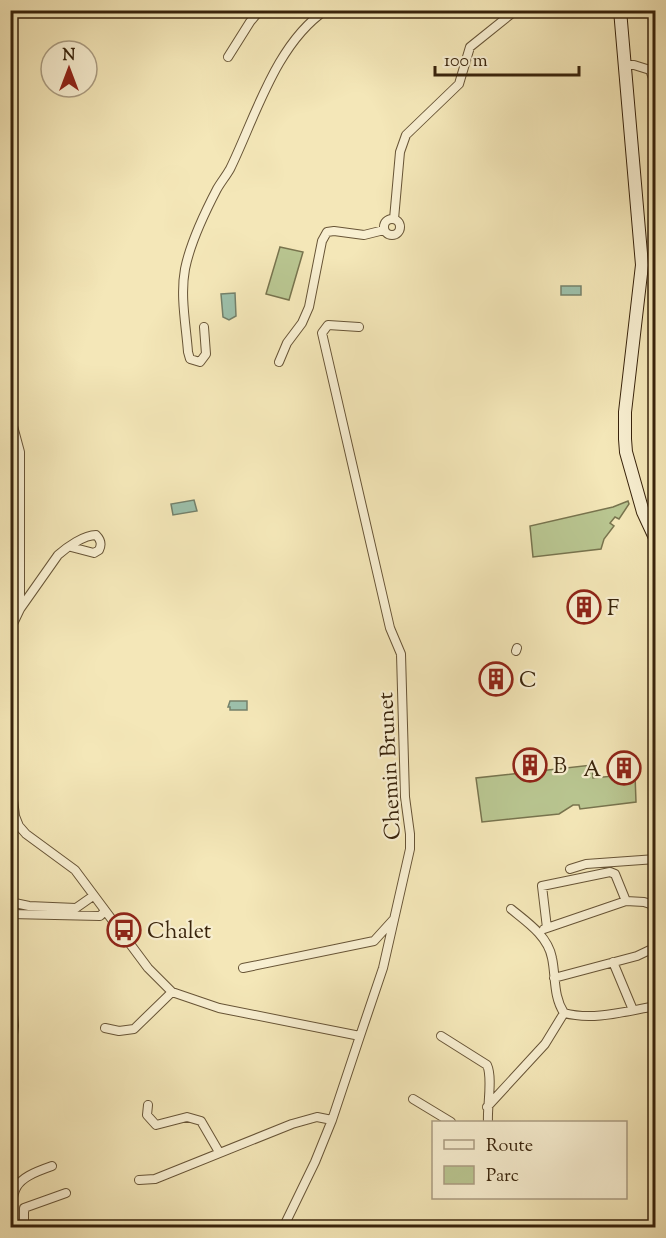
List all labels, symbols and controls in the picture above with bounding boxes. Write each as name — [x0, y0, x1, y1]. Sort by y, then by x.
north arrow — [39, 39, 99, 99]
scale bar — [435, 39, 579, 77]
text: N — [63, 45, 76, 68]
text: 100 m — [444, 49, 488, 75]
building icon: F — [566, 589, 602, 625]
place label: F — [607, 594, 619, 626]
building icon: C — [478, 661, 514, 697]
place label: C — [519, 666, 537, 698]
street label: Chemin Brunet — [371, 691, 411, 841]
building icon: B — [512, 747, 548, 783]
building icon: A — [606, 750, 642, 786]
place label: B — [553, 752, 567, 784]
place label: A — [583, 755, 601, 787]
bus stop icon: Chalet — [106, 912, 142, 948]
place label: Chalet — [147, 917, 212, 949]
legend — [432, 1121, 627, 1199]
text: Route — [486, 1134, 533, 1160]
text: Parc — [486, 1164, 519, 1190]

